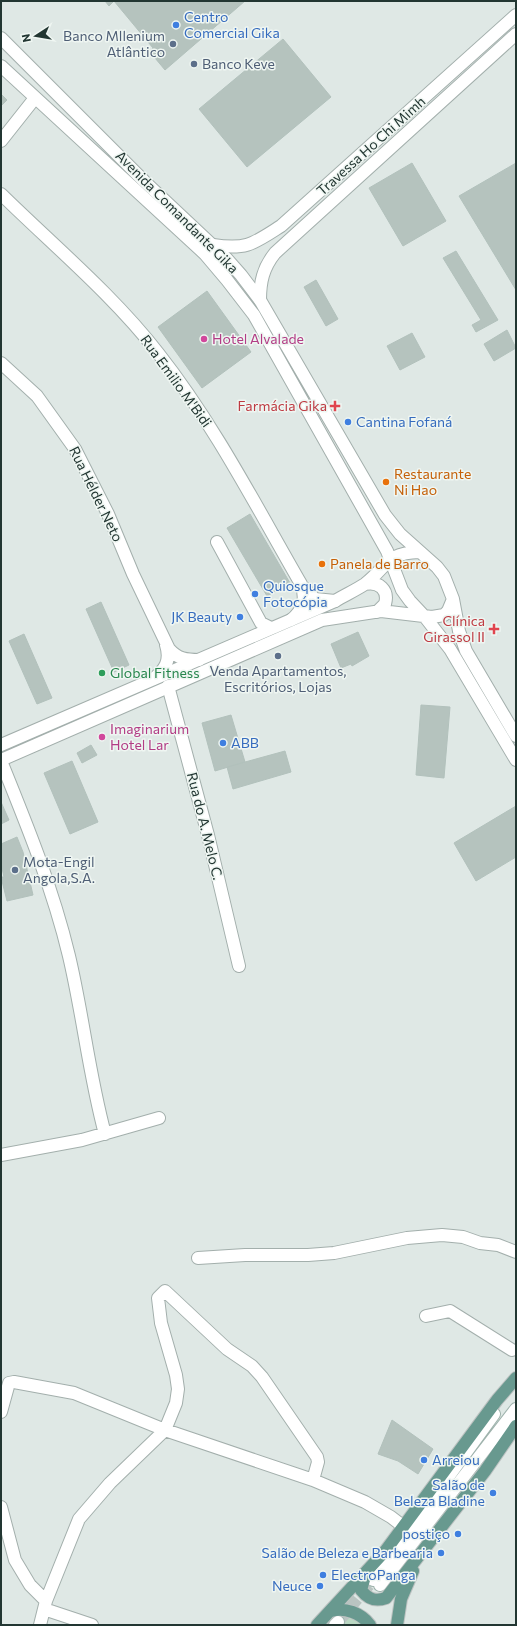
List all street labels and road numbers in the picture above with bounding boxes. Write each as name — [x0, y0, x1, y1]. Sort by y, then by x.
street label: Travessa Ho Chi Mimh — [313, 92, 428, 199]
street label: Avenida Comandante Gika — [112, 147, 242, 277]
street label: Rua Emilio M'Bidi — [137, 331, 216, 430]
street label: Rua Hélder Neto — [66, 443, 127, 544]
street label: Rua do A. Melo C. — [184, 770, 227, 881]

